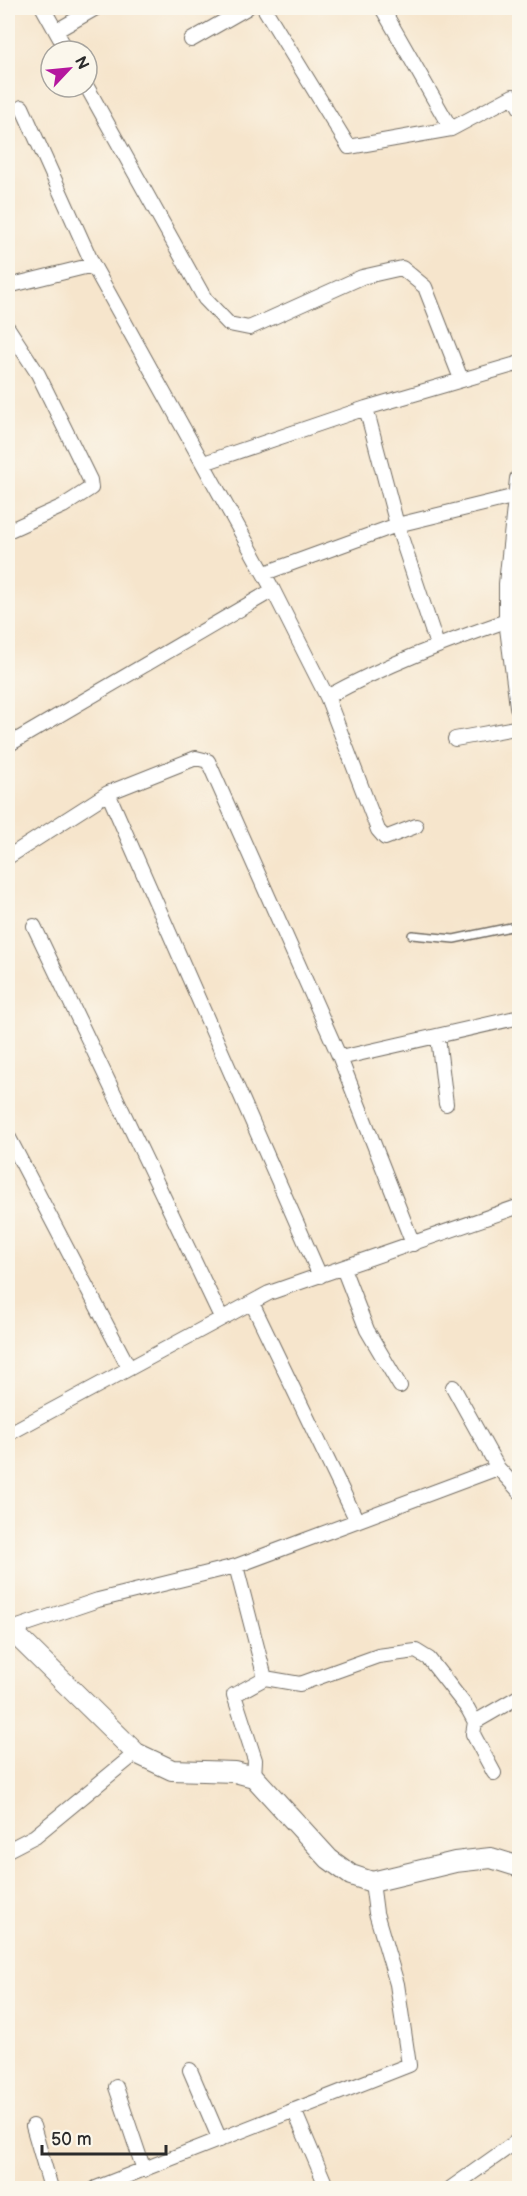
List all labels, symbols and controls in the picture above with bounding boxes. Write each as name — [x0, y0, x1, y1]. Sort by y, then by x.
north arrow — [39, 39, 99, 99]
text: N — [70, 54, 92, 73]
scale bar — [42, 2118, 166, 2156]
text: 50 m — [51, 2129, 92, 2150]

